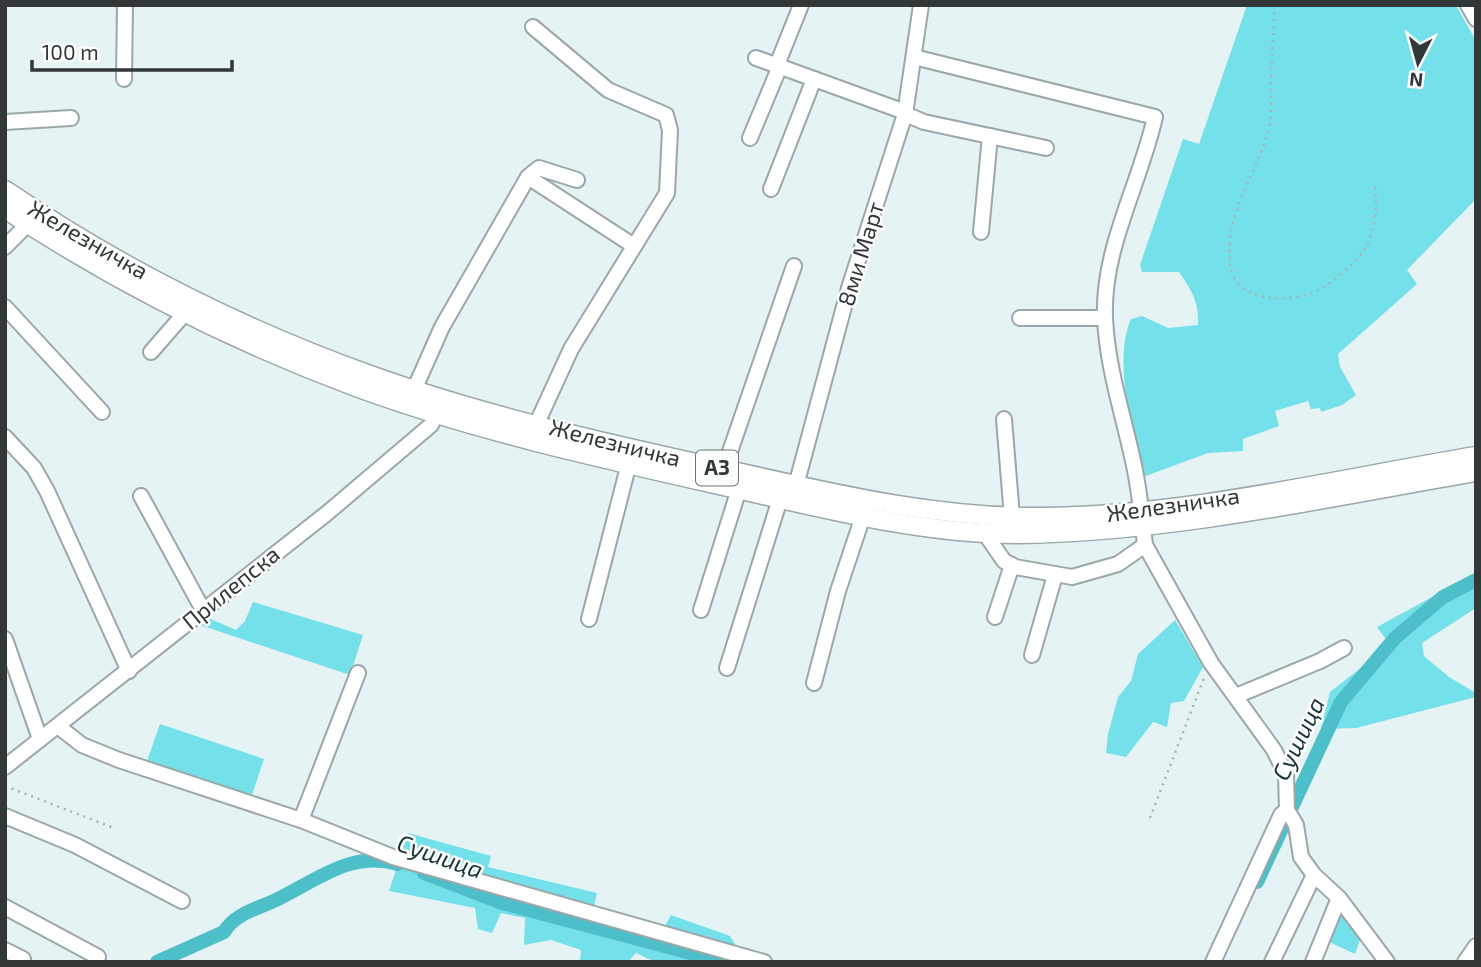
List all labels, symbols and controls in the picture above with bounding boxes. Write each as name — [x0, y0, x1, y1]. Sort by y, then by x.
scale bar — [32, 28, 231, 72]
north arrow — [1383, 28, 1453, 98]
text: 100 m — [42, 39, 99, 64]
text: N — [1408, 68, 1424, 93]
street label: Железничка — [23, 193, 154, 285]
street label: 8ми Март — [831, 198, 889, 309]
street label: Железничка — [547, 412, 684, 472]
road number: A3 — [696, 450, 738, 486]
street label: Железничка — [1105, 481, 1241, 527]
street label: Прилепска — [176, 539, 285, 635]
water label: Сушица — [1265, 692, 1330, 785]
water label: Сушица — [394, 827, 487, 884]

